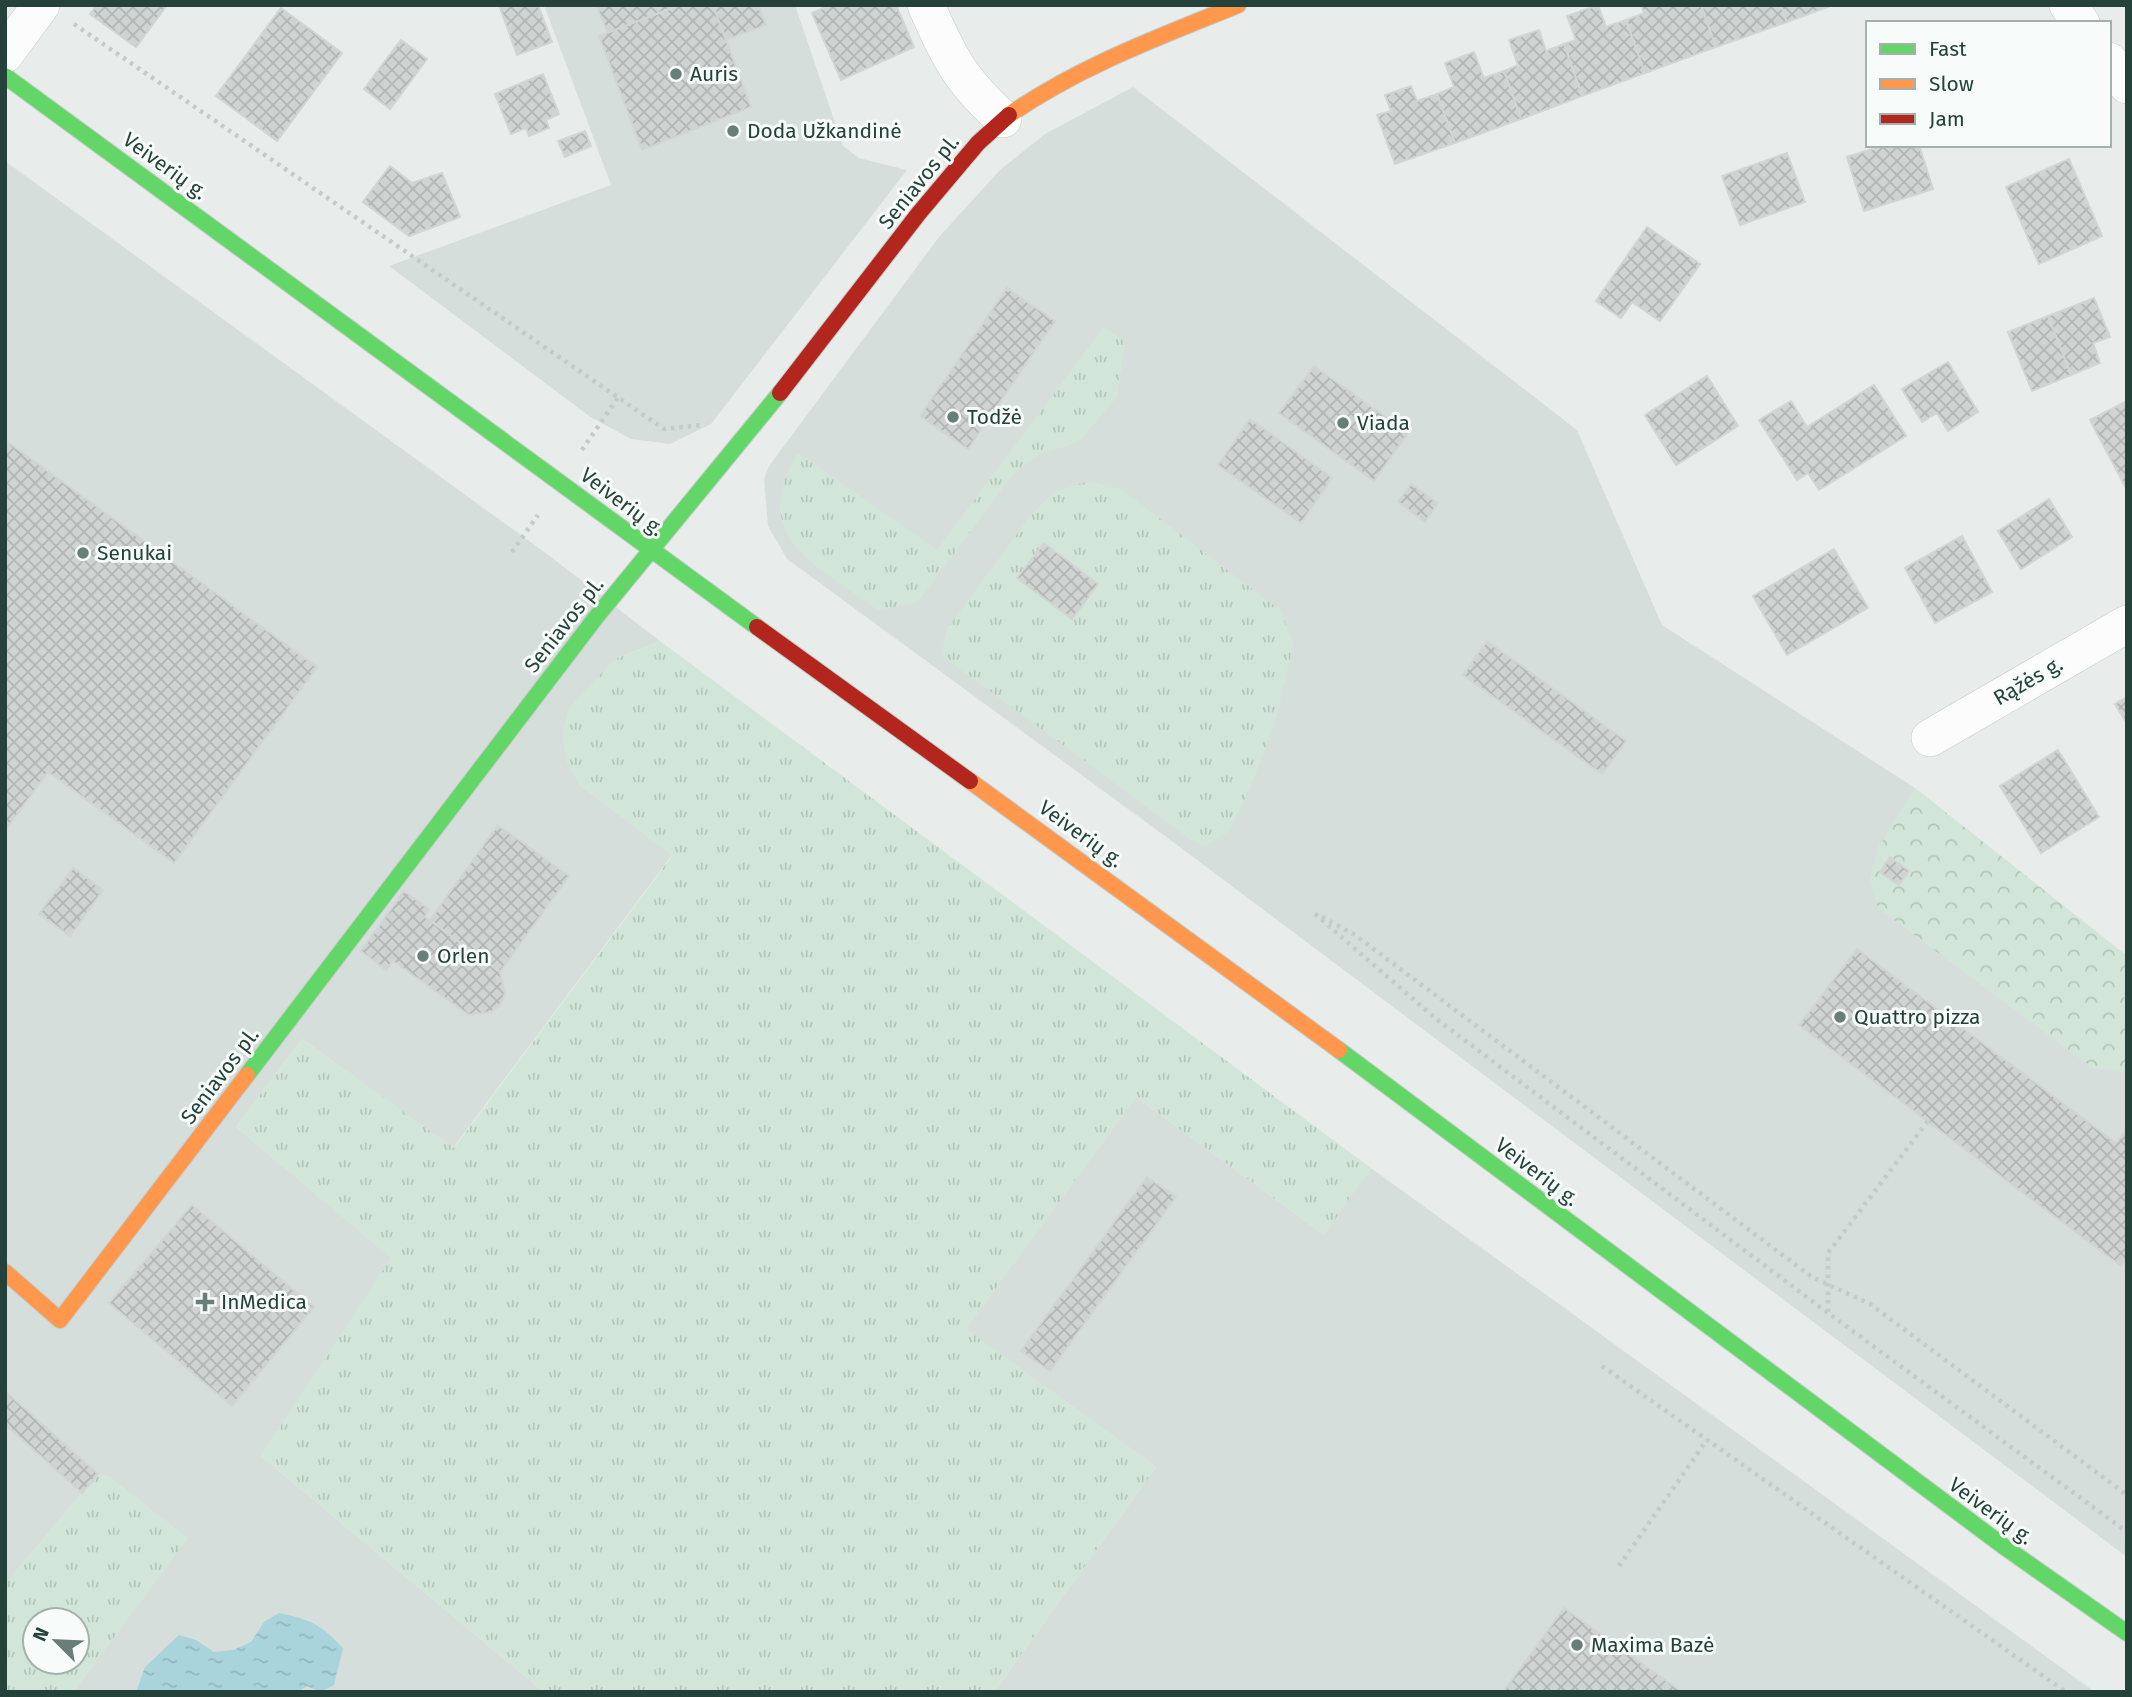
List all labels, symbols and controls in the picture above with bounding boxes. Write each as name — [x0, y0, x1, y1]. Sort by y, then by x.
legend — [1866, 21, 2111, 147]
text: Fast — [1929, 36, 1967, 62]
place label: Auris — [690, 61, 738, 87]
marker: Auris — [668, 66, 684, 82]
text: Slow — [1929, 71, 1974, 97]
text: Jam — [1929, 106, 1965, 132]
place label: Doda Užkandinė — [747, 118, 902, 144]
marker: Doda Užkandinė — [725, 123, 741, 139]
street label: Veiverių g. — [118, 127, 212, 205]
street label: Seniavos pl. — [873, 130, 965, 234]
place label: Todžė — [967, 404, 1022, 430]
marker: Todžė — [945, 409, 961, 425]
place label: Viada — [1357, 410, 1410, 436]
marker: Viada — [1335, 415, 1351, 431]
street label: Veiverių g. — [575, 462, 669, 542]
place label: Senukai — [97, 540, 172, 566]
marker: Senukai — [75, 545, 91, 561]
street label: Seniavos pl. — [519, 572, 609, 678]
street label: Rąžės g. — [1989, 651, 2067, 711]
street label: Veiverių g. — [1034, 795, 1128, 873]
place label: Orlen — [437, 943, 489, 969]
marker: Orlen — [415, 948, 431, 964]
place label: Quattro pizza — [1854, 1004, 1980, 1030]
marker: Quattro pizza — [1832, 1009, 1848, 1025]
street label: Seniavos pl. — [175, 1023, 265, 1129]
street label: Veiverių g. — [1490, 1132, 1584, 1212]
place label: InMedica — [221, 1289, 307, 1315]
marker: InMedica — [195, 1292, 215, 1312]
street label: Veiverių g. — [1944, 1472, 2038, 1550]
north arrow — [21, 1606, 91, 1676]
text: N — [28, 1624, 54, 1645]
place label: Maxima Bazė — [1591, 1632, 1715, 1658]
marker: Maxima Bazė — [1569, 1637, 1585, 1653]

